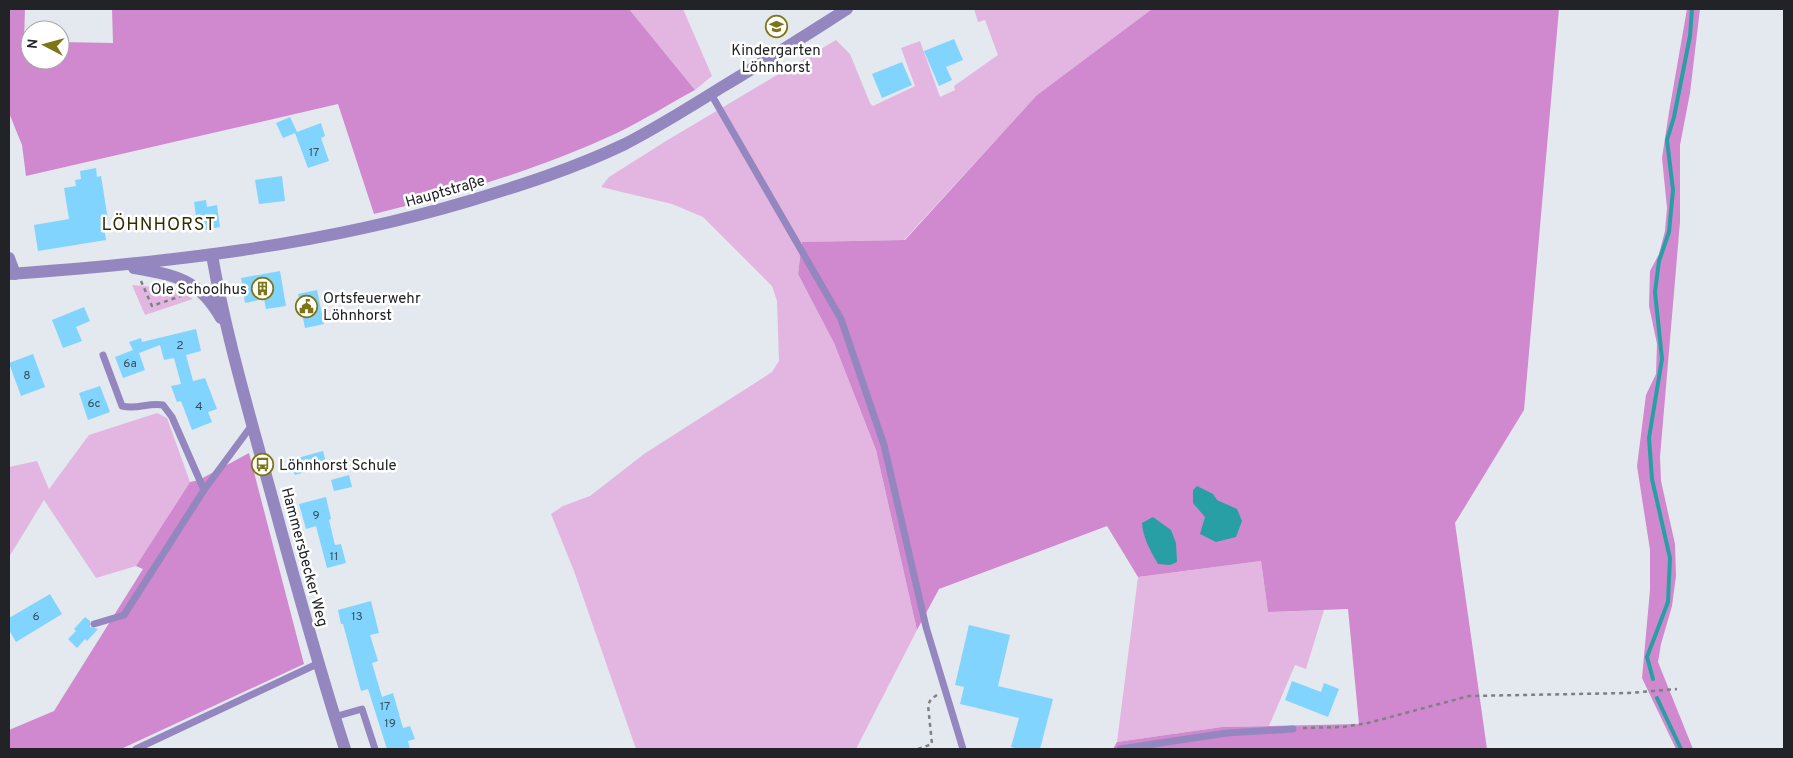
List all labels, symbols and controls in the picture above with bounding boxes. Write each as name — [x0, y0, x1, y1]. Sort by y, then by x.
school or university icon: Kindergarten Löhnhorst — [764, 15, 788, 39]
north arrow — [20, 20, 70, 70]
text: N — [25, 38, 43, 50]
place label: Kindergarten Löhnhorst — [731, 42, 821, 78]
house number: 17 — [309, 145, 319, 161]
street label: Hauptstraße — [403, 172, 487, 213]
district label: LÖHNHORST — [101, 212, 217, 237]
building icon: Ole Schoolhus — [251, 277, 275, 301]
place label: Ole Schoolhus — [151, 281, 247, 300]
place label: Ortsfeuerwehr Löhnhorst — [323, 290, 421, 326]
public building icon: Ortsfeuerwehr Löhnhorst — [295, 295, 319, 319]
house number: 2 — [176, 338, 184, 354]
house number: 6a — [123, 356, 137, 372]
house number: 8 — [23, 368, 31, 384]
house number: 6c — [87, 396, 101, 412]
house number: 4 — [195, 399, 203, 415]
bus stop icon: Löhnhorst Schule — [251, 453, 275, 477]
place label: Löhnhorst Schule — [279, 457, 397, 476]
street label: Hammersbecker Weg — [276, 486, 331, 629]
house number: 9 — [312, 508, 320, 524]
house number: 11 — [330, 549, 338, 565]
house number: 6 — [32, 609, 40, 625]
house number: 13 — [351, 609, 363, 625]
house number: 17 — [380, 699, 390, 715]
house number: 19 — [384, 716, 396, 732]

